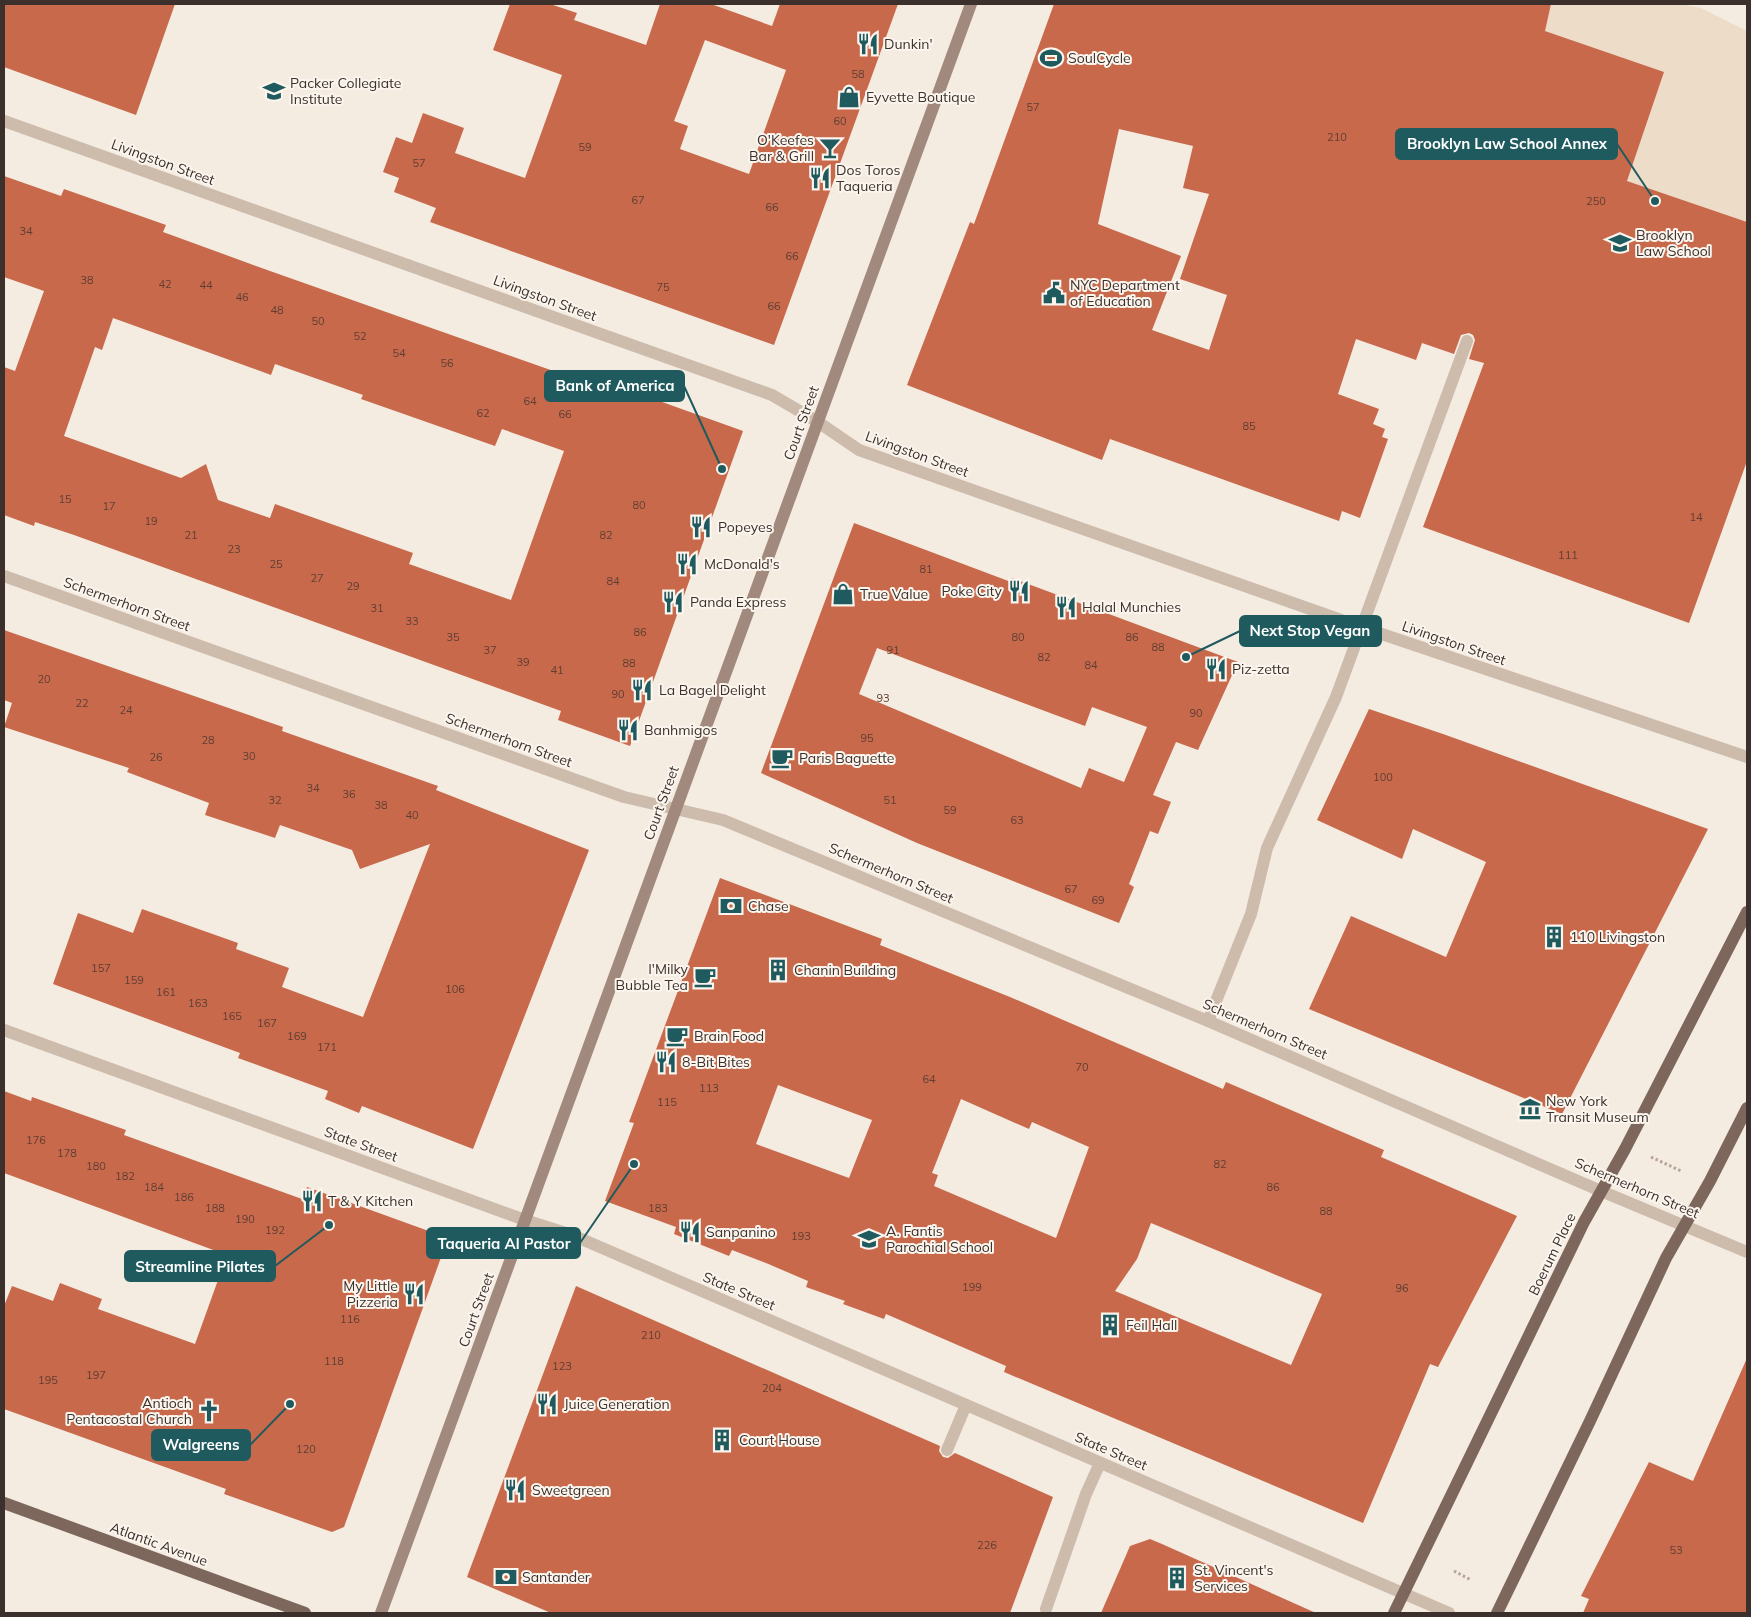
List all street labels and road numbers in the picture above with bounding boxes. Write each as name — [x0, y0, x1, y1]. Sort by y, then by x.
street label: Livingston Street — [109, 135, 217, 189]
street label: Livingston Street — [491, 271, 599, 325]
street label: Court Street — [779, 383, 823, 463]
street label: Livingston Street — [863, 427, 971, 481]
street label: Schermerhorn Street — [61, 573, 193, 635]
street label: Livingston Street — [1400, 617, 1508, 669]
street label: Schermerhorn Street — [443, 709, 575, 771]
street label: Court Street — [639, 763, 683, 843]
street label: Schermerhorn Street — [826, 839, 956, 907]
street label: Schermerhorn Street — [1200, 995, 1330, 1063]
street label: State Street — [322, 1122, 400, 1166]
street label: Schermerhorn Street — [1572, 1154, 1702, 1222]
street label: Boerum Place — [1524, 1210, 1580, 1298]
street label: State Street — [700, 1268, 778, 1314]
street label: Court Street — [454, 1270, 498, 1350]
street label: State Street — [1072, 1428, 1150, 1474]
street label: Atlantic Avenue — [108, 1518, 210, 1570]

